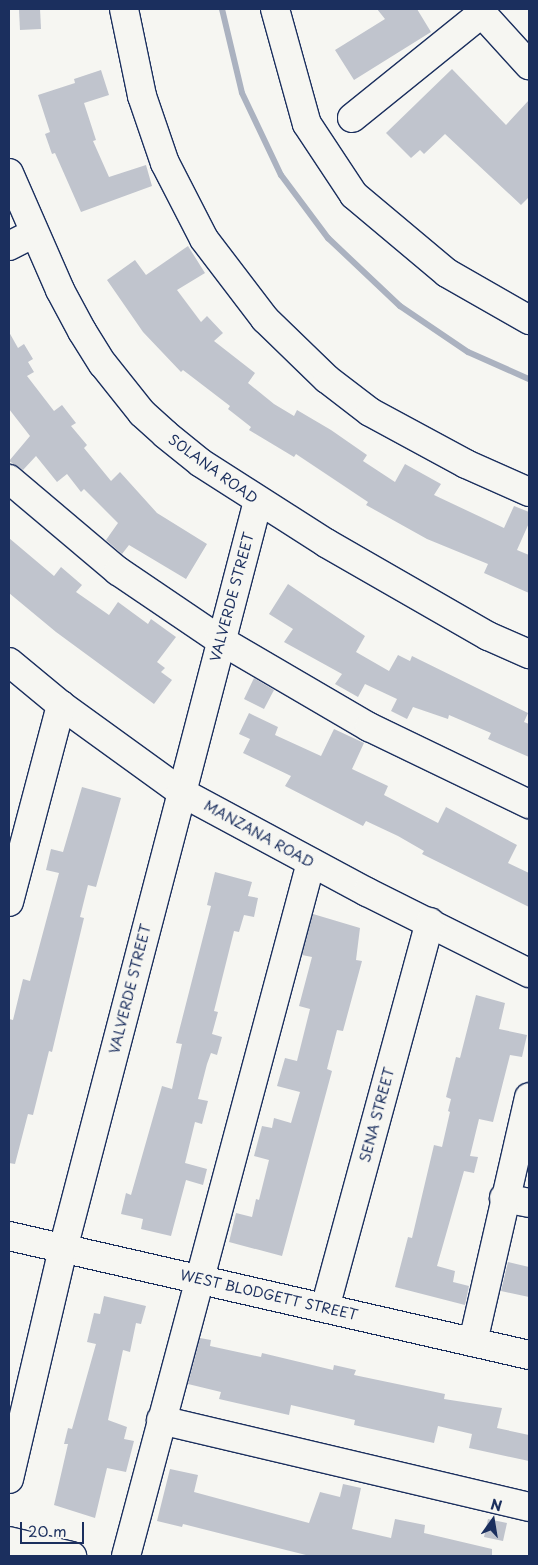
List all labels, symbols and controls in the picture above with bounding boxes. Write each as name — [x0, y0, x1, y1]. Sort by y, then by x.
street label: SOLANA ROAD — [165, 431, 261, 507]
street label: VALVERDE STREET — [206, 530, 258, 664]
street label: MANZANA ROAD — [201, 797, 317, 871]
street label: VALVERDE STREET — [106, 922, 154, 1056]
street label: SENA STREET — [356, 1065, 398, 1165]
street label: WEST BLODGETT STREET — [178, 1266, 360, 1324]
text: N — [489, 1493, 504, 1516]
north arrow — [468, 1495, 518, 1545]
scale bar — [22, 1512, 86, 1544]
text: 20 m — [28, 1519, 67, 1542]

